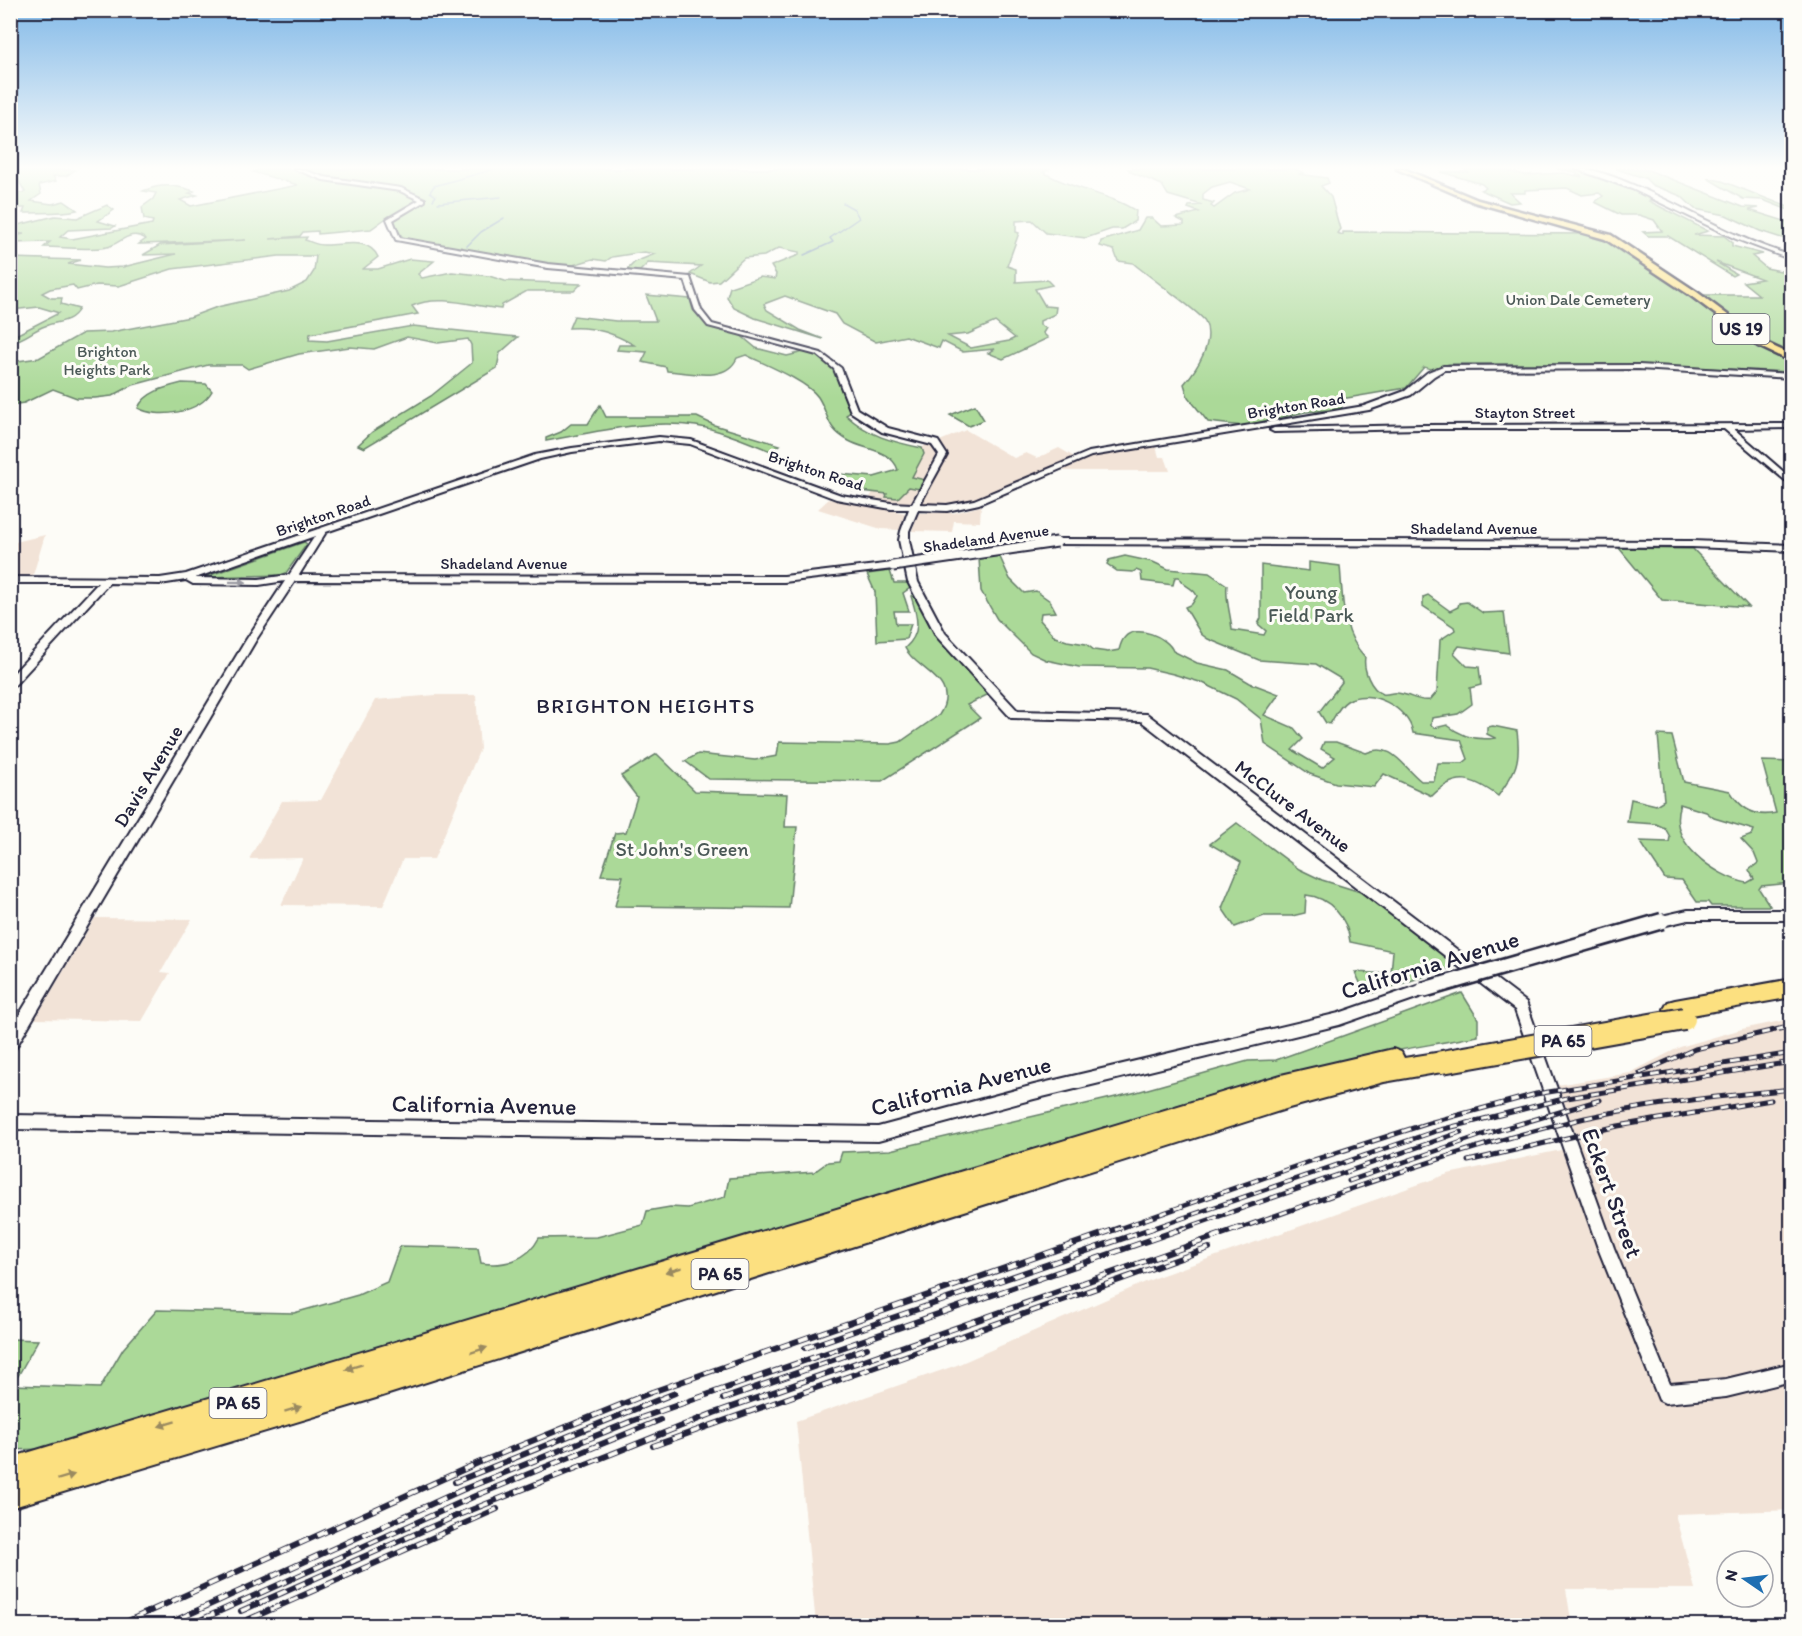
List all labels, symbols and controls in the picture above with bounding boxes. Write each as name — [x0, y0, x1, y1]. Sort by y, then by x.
park label: Union Dale Cemetery — [1505, 290, 1651, 309]
road number: US 19 — [1712, 314, 1770, 344]
park label: Brighton Heights Park — [63, 342, 151, 379]
street label: Brighton Road — [1246, 388, 1347, 423]
street label: Stayton Street — [1475, 403, 1575, 422]
street label: Brighton Road — [766, 446, 866, 495]
street label: Brighton Road — [273, 490, 373, 540]
street label: Shadeland Avenue — [1411, 519, 1538, 538]
street label: Shadeland Avenue — [922, 520, 1051, 557]
street label: Shadeland Avenue — [441, 554, 568, 573]
one-way arrow — [229, 577, 248, 587]
park label: Young Field Park — [1268, 580, 1355, 627]
district label: BRIGHTON HEIGHTS — [536, 693, 756, 718]
street label: Davis Avenue — [108, 721, 188, 831]
street label: McClure Avenue — [1230, 755, 1356, 857]
park label: St John's Green — [615, 837, 749, 861]
street label: California Avenue — [1337, 924, 1522, 1005]
road number: PA 65 — [1534, 1026, 1592, 1056]
street label: California Avenue — [868, 1049, 1054, 1122]
street label: California Avenue — [391, 1088, 577, 1121]
street label: Eckert Street — [1576, 1124, 1649, 1262]
road number: PA 65 — [692, 1259, 748, 1289]
one-way arrow — [665, 1266, 683, 1275]
one-way arrow — [470, 1345, 488, 1354]
one-way arrow — [345, 1363, 363, 1373]
road number: PA 65 — [210, 1388, 266, 1418]
one-way arrow — [284, 1404, 302, 1413]
one-way arrow — [158, 1420, 176, 1429]
one-way arrow — [58, 1472, 76, 1481]
north arrow — [1715, 1549, 1775, 1609]
text: N — [1720, 1568, 1741, 1583]

